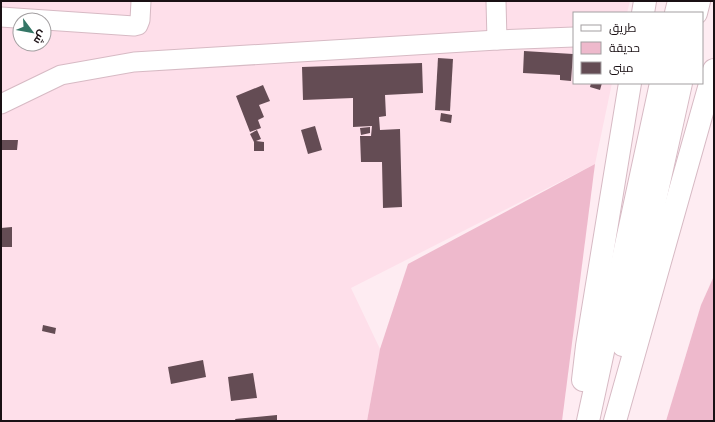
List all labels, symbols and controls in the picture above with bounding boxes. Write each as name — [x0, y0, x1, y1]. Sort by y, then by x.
north arrow — [12, 12, 52, 52]
legend — [573, 12, 703, 84]
text: طريق — [609, 20, 637, 36]
text: ش — [31, 28, 50, 47]
text: حديقة — [609, 40, 640, 56]
text: مبنى — [609, 60, 634, 76]

